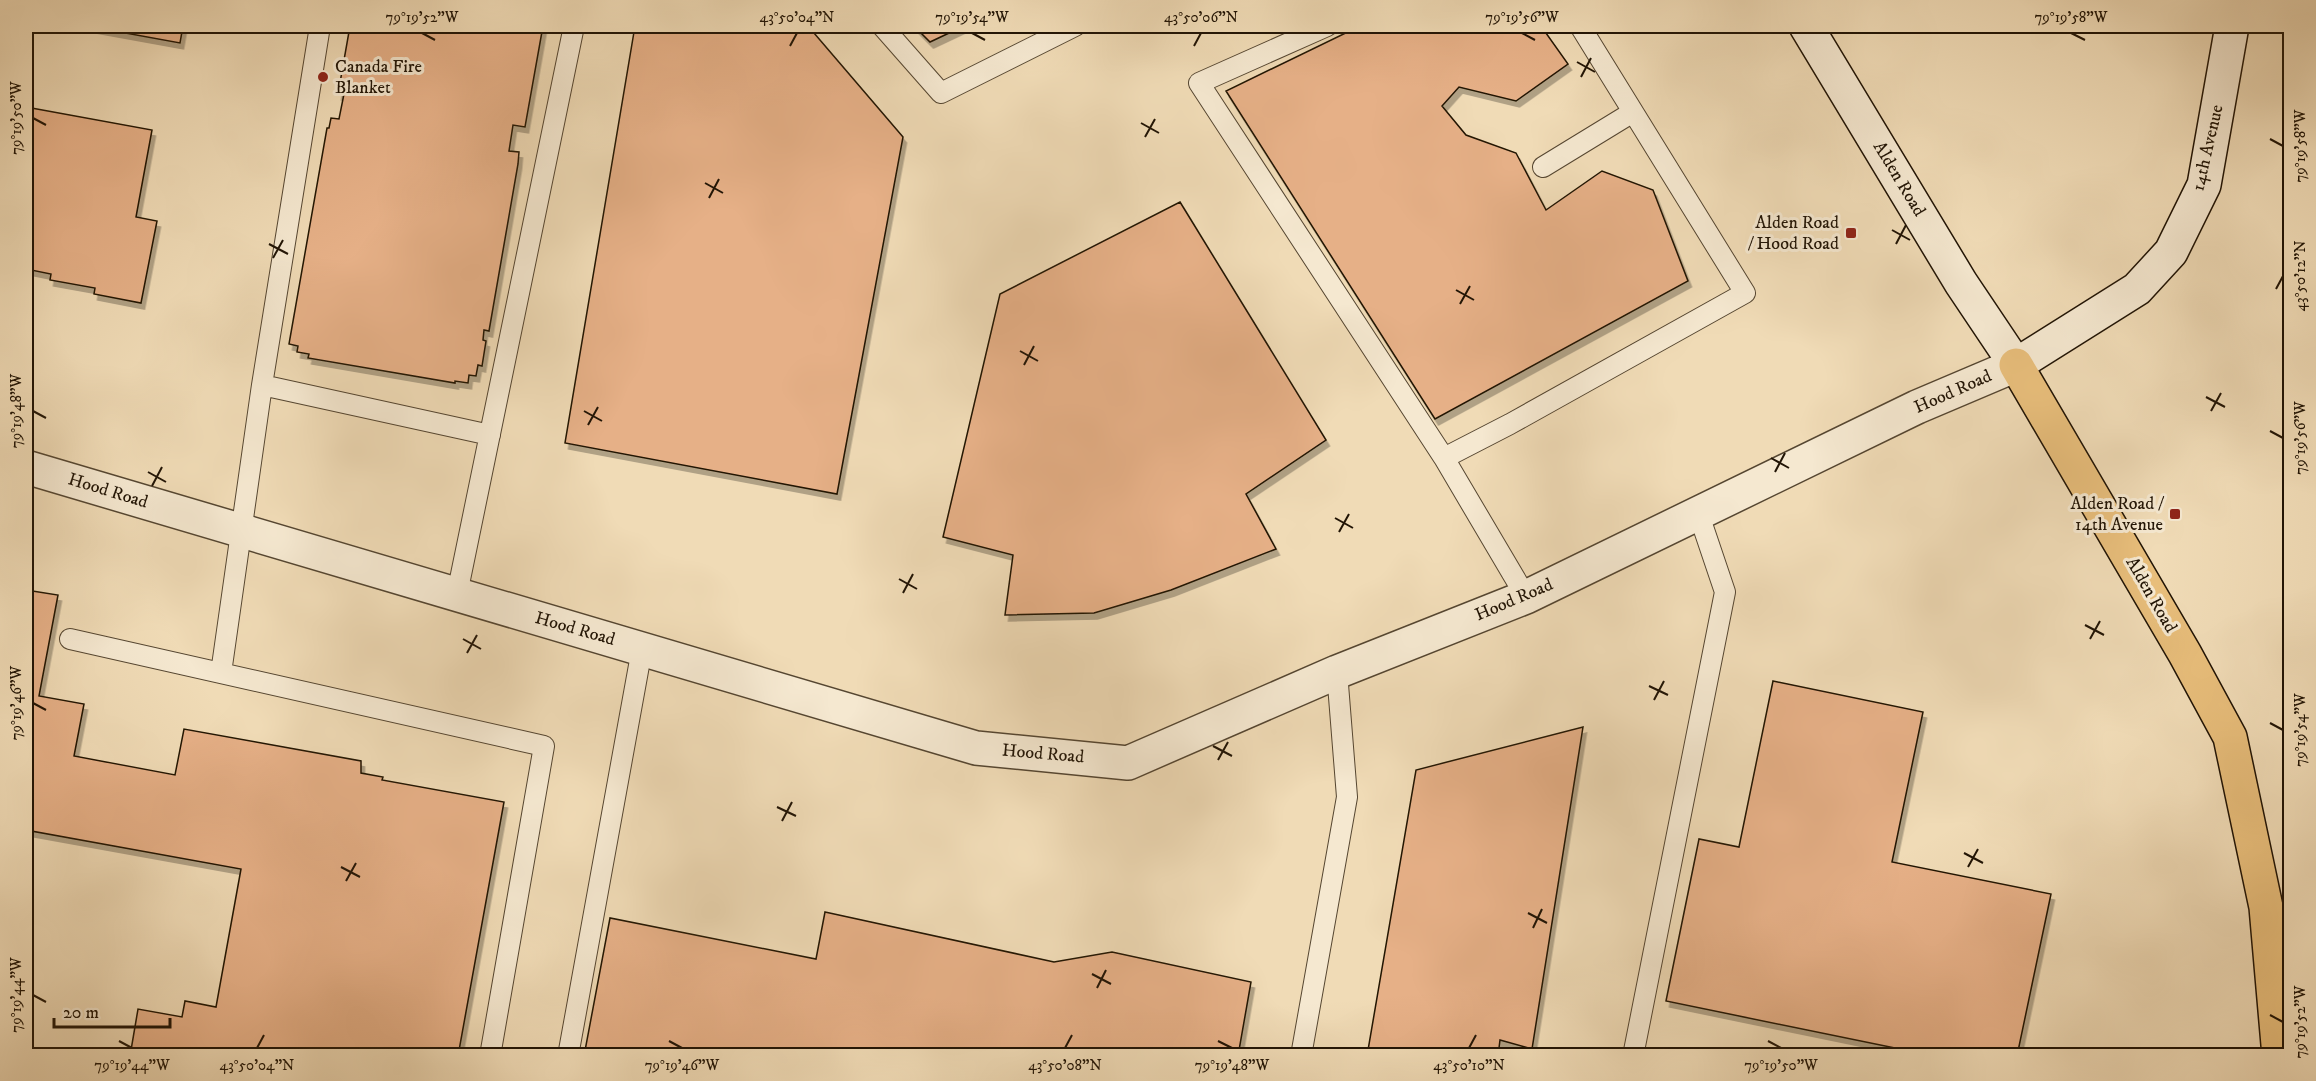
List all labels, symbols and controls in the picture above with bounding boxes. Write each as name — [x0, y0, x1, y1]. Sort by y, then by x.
text: 79°19'52"W — [386, 8, 459, 27]
text: 43°50'04"N — [760, 8, 834, 27]
text: 79°19'54"W — [935, 8, 1009, 27]
text: 43°50'06"N — [1164, 8, 1238, 27]
text: 79°19'56"W — [1485, 8, 1559, 27]
text: 79°19'58"W — [2034, 8, 2108, 27]
place label: Canada Fire Blanket — [335, 56, 422, 99]
marker: Canada Fire Blanket — [316, 70, 330, 84]
text: 79°19'50"W — [7, 81, 26, 155]
street label: 14th Avenue — [2187, 103, 2229, 193]
text: 79°19'58"W — [2291, 109, 2310, 183]
street label: Alden Road — [1868, 137, 1930, 221]
place label: Alden Road / Hood Road — [1748, 212, 1839, 255]
marker: Alden Road / Hood Road — [1844, 226, 1858, 240]
text: 43°50'12"N — [2291, 240, 2310, 312]
street label: Hood Road — [1911, 365, 1995, 419]
text: 79°19'48"W — [7, 374, 26, 448]
text: 79°19'56"W — [2291, 401, 2310, 475]
street label: Hood Road — [65, 468, 151, 514]
place label: Alden Road / 14th Avenue — [2070, 493, 2165, 536]
marker: Alden Road / 14th Avenue — [2168, 507, 2182, 521]
street label: Alden Road — [2121, 553, 2181, 637]
street label: Hood Road — [1472, 574, 1556, 626]
street label: Hood Road — [532, 607, 618, 651]
text: 79°19'46"W — [7, 665, 26, 740]
text: 79°19'54"W — [2291, 693, 2310, 767]
street label: Hood Road — [1001, 739, 1085, 769]
text: 79°19'44"W — [7, 957, 26, 1033]
text: 79°19'52"W — [2291, 985, 2310, 1058]
scale bar — [54, 991, 170, 1029]
text: 20 m — [63, 1002, 99, 1024]
text: 79°19'44"W — [94, 1056, 170, 1075]
text: 43°50'04"N — [220, 1056, 294, 1075]
text: 79°19'46"W — [645, 1056, 720, 1075]
text: 43°50'08"N — [1028, 1056, 1102, 1075]
text: 79°19'48"W — [1195, 1056, 1269, 1075]
text: 43°50'10"N — [1433, 1056, 1505, 1075]
text: 79°19'50"W — [1744, 1056, 1818, 1075]

